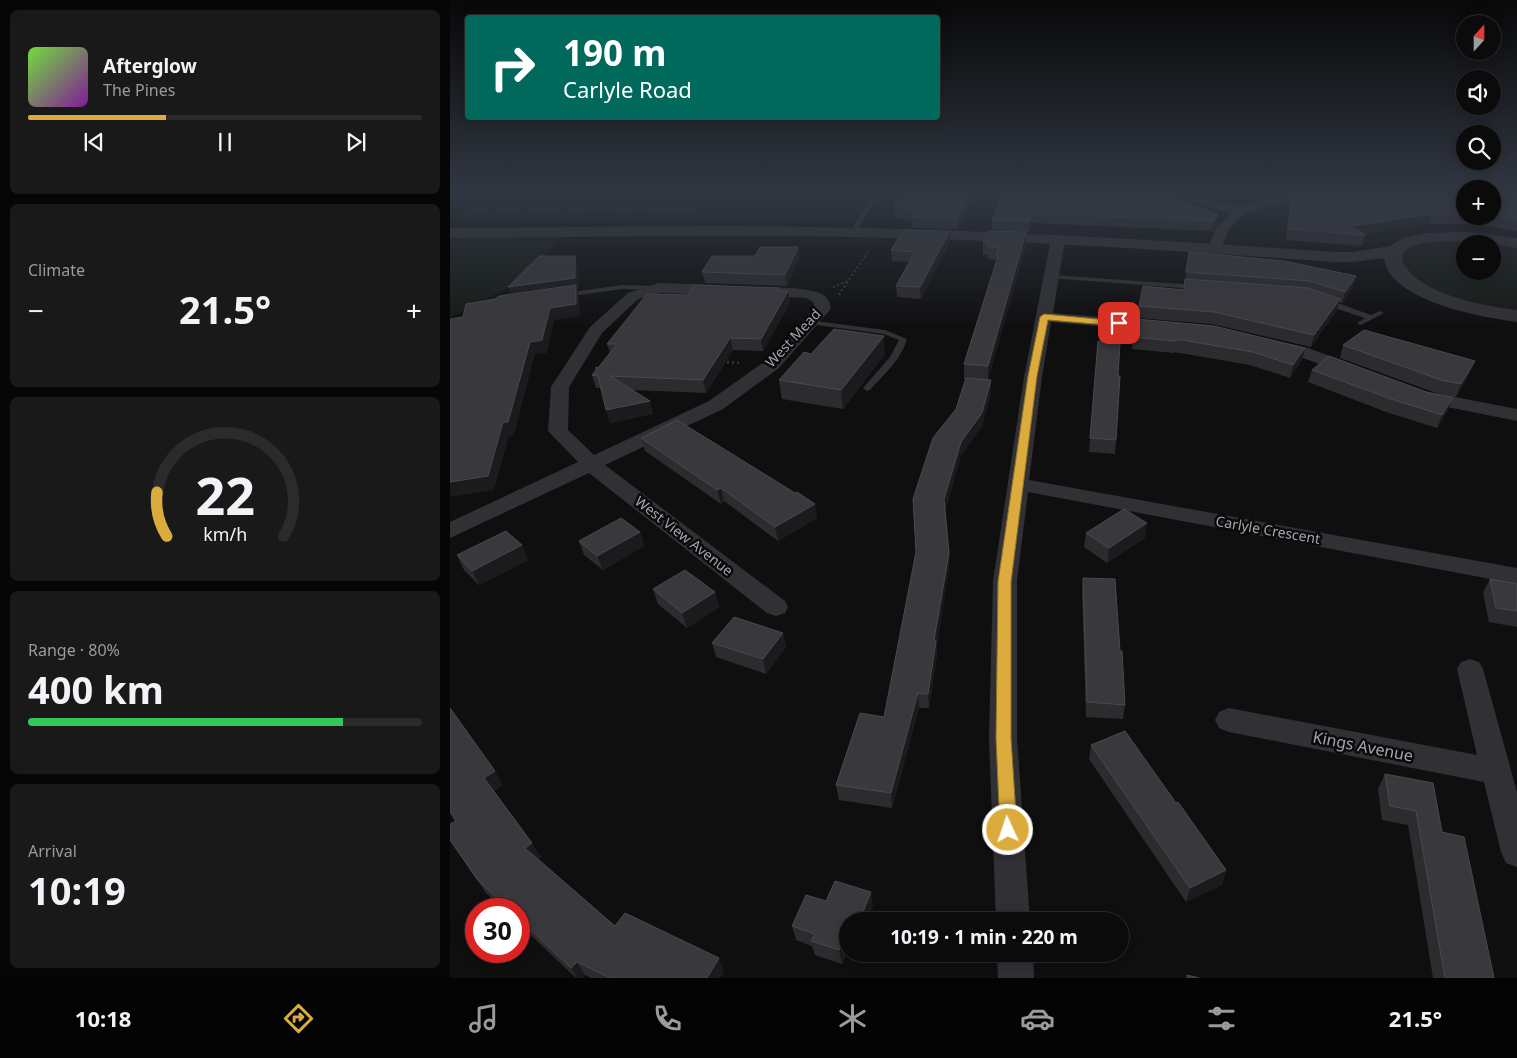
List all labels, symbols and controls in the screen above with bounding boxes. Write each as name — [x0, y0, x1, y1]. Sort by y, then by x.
north arrow — [1456, 15, 1501, 60]
map controls — [1456, 15, 1501, 280]
text: 190 m — [563, 29, 666, 76]
icon: right — [480, 35, 545, 100]
text: Afterglow — [103, 53, 197, 79]
button: sound — [1456, 70, 1501, 115]
text: Carlyle Road — [563, 74, 692, 104]
text: The Pines — [103, 79, 175, 101]
button: search — [1456, 125, 1501, 170]
icon: previous — [80, 128, 108, 156]
icon: pause — [211, 128, 239, 156]
icon: next — [342, 128, 370, 156]
button: + — [1456, 180, 1501, 225]
button: − — [1456, 235, 1501, 280]
text: Climate — [28, 259, 85, 281]
text: 21.5° — [179, 283, 271, 335]
text: − — [28, 291, 44, 329]
text: + — [406, 291, 422, 329]
pin — [1098, 302, 1140, 344]
street label: West Mead — [761, 304, 825, 371]
icon: arrive — [1105, 309, 1133, 337]
text: 22 — [195, 459, 255, 530]
street label: West View Avenue — [631, 491, 737, 580]
street label: Carlyle Crescent — [1214, 511, 1322, 548]
text: km/h — [203, 522, 247, 546]
text: Range · 80% — [28, 639, 120, 661]
text: 400 km — [28, 663, 164, 715]
street label: Kings Avenue — [1311, 725, 1415, 767]
position arrow — [981, 803, 1033, 855]
text: Arrival — [28, 840, 77, 862]
text: 10:19 — [28, 864, 126, 916]
speed limit sign: 30 — [465, 898, 530, 963]
text: 10:19 · 1 min · 220 m — [890, 924, 1078, 950]
icon: directions — [281, 1001, 316, 1036]
icon: music — [466, 1001, 501, 1036]
icon: phone — [650, 1001, 685, 1036]
icon: climate — [835, 1001, 870, 1036]
icon: car — [1020, 1001, 1055, 1036]
icon: filters — [1204, 1001, 1239, 1036]
text: 10:18 — [75, 1003, 131, 1033]
text: 21.5° — [1389, 1003, 1442, 1033]

